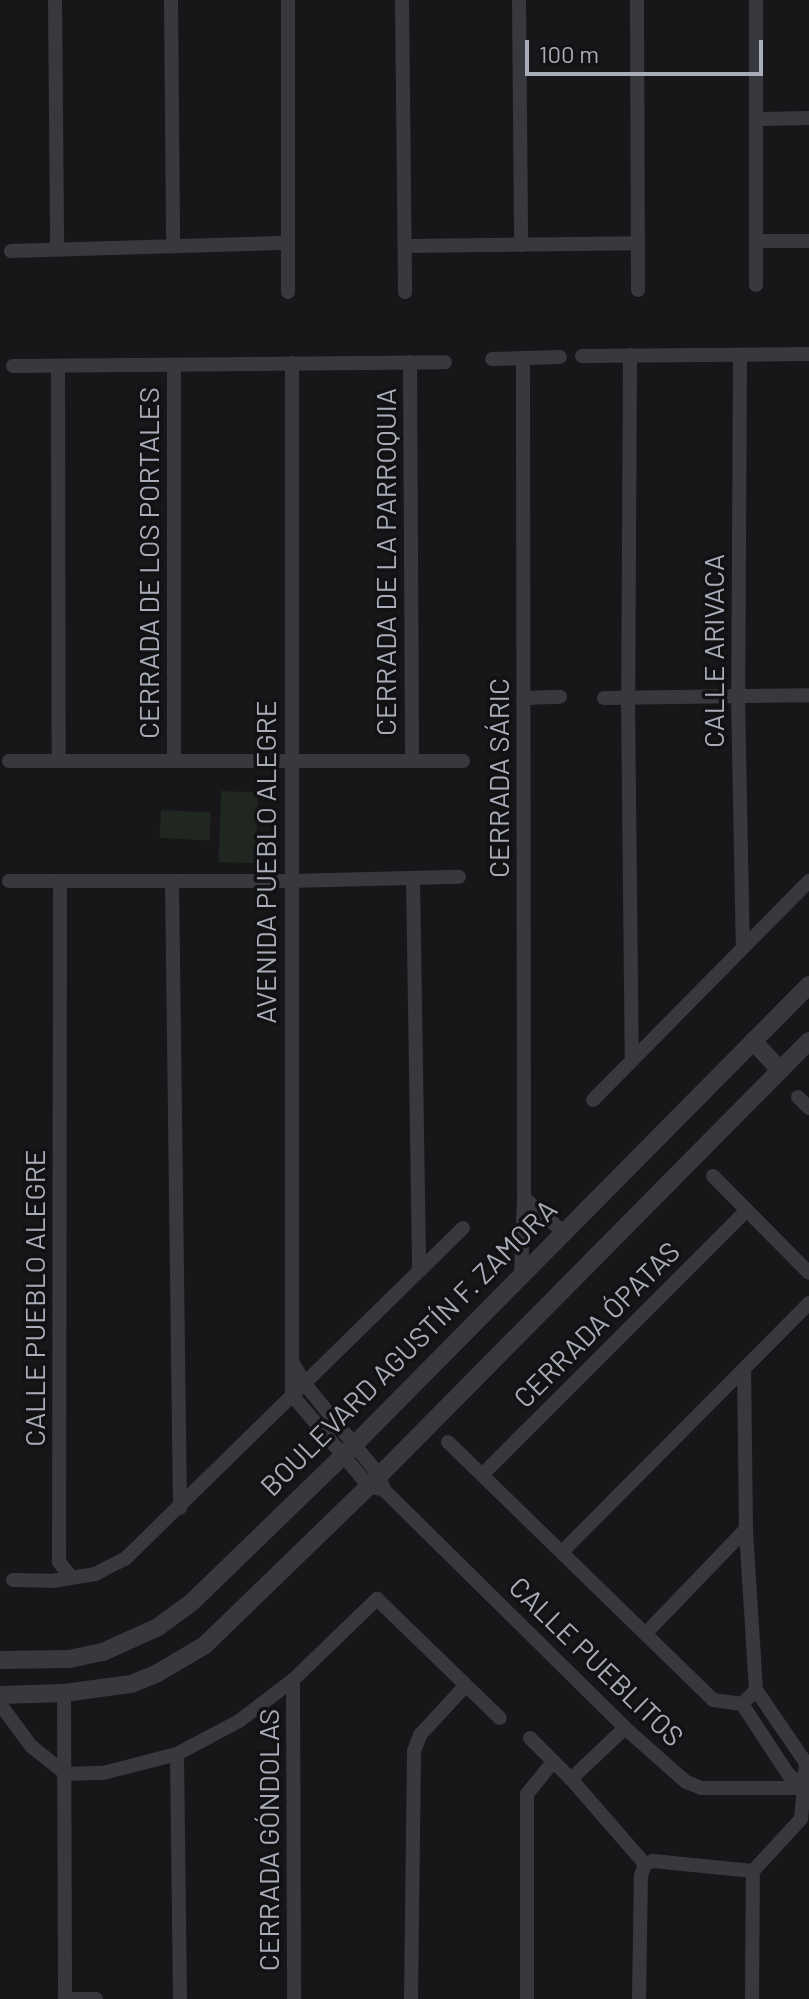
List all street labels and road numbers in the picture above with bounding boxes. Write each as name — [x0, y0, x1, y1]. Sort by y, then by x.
street label: CERRADA DE LOS PORTALES — [131, 387, 165, 739]
street label: CERRADA DE LA PARROQUIA — [368, 388, 402, 736]
street label: CALLE ARIVACA — [696, 554, 730, 748]
street label: CERRADA SÁRIC — [481, 678, 515, 878]
street label: AVENIDA PUEBLO ALEGRE — [248, 700, 282, 1024]
street label: CALLE PUEBLO ALEGRE — [17, 1149, 51, 1447]
street label: BOULEVARD AGUSTÍN F. ZAMORA — [253, 1192, 563, 1502]
street label: CERRADA ÓPATAS — [506, 1234, 686, 1414]
street label: CALLE PUEBLITOS — [503, 1569, 691, 1753]
street label: CERRADA GÓNDOLAS — [251, 1709, 285, 1971]

